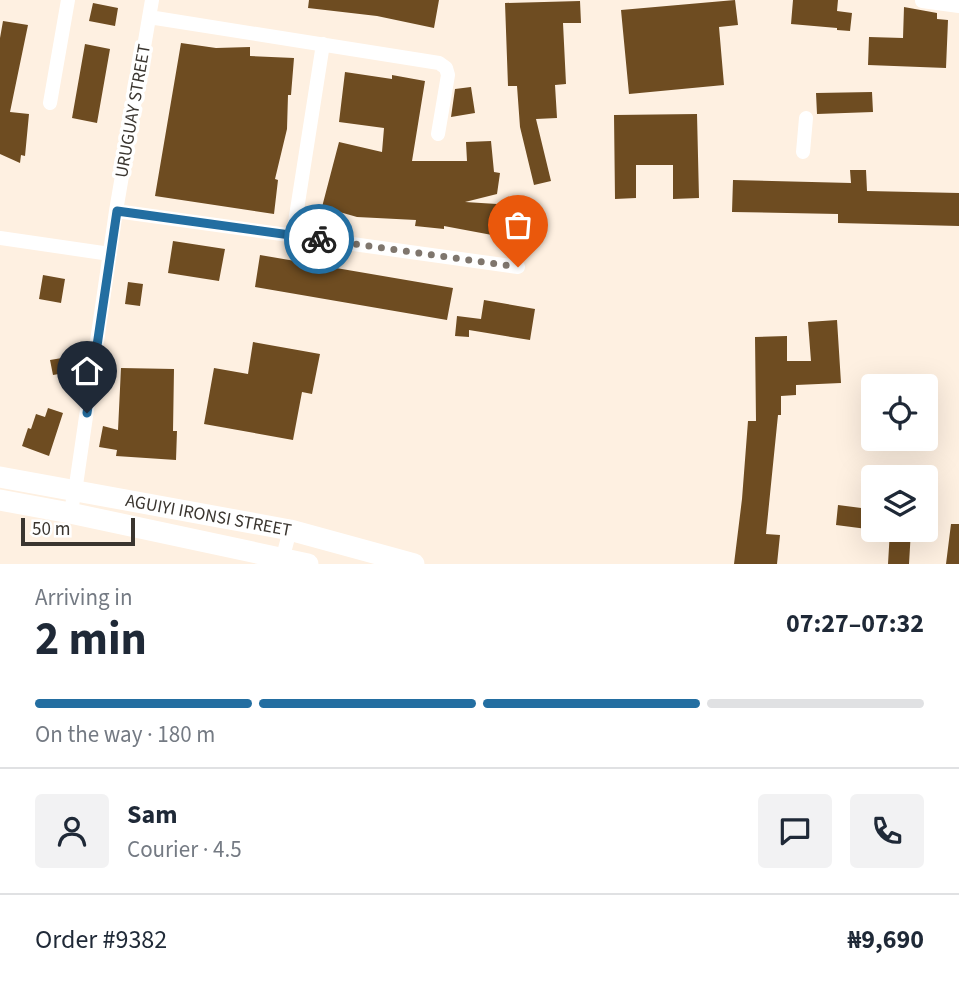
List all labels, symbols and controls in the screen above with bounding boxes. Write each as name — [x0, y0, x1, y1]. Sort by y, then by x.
street label: URUGUAY STREET — [109, 42, 157, 180]
pin — [488, 195, 548, 267]
courier — [284, 204, 354, 274]
icon: bag — [499, 206, 537, 244]
icon: bike — [300, 220, 338, 258]
pin — [57, 341, 117, 413]
icon: home — [68, 352, 106, 390]
map controls — [861, 374, 938, 542]
button: locate — [861, 374, 938, 451]
button: layers — [861, 465, 938, 542]
street label: AGUIYI IRONSI STREET — [123, 488, 294, 543]
scale bar — [21, 515, 135, 547]
text: 50 m — [32, 516, 70, 543]
text: Arriving in — [35, 581, 133, 614]
text: 07:27–07:32 — [786, 605, 924, 642]
text: 2 min — [35, 607, 147, 672]
text: On the way · 180 m — [35, 718, 215, 751]
button: person — [35, 794, 109, 868]
button: chat — [758, 794, 832, 868]
button: phone — [850, 794, 924, 868]
text: Sam — [127, 796, 177, 833]
text: Courier · 4.5 — [127, 833, 242, 866]
text: Order #9382 — [35, 921, 167, 958]
text: ₦9,690 — [848, 921, 924, 958]

